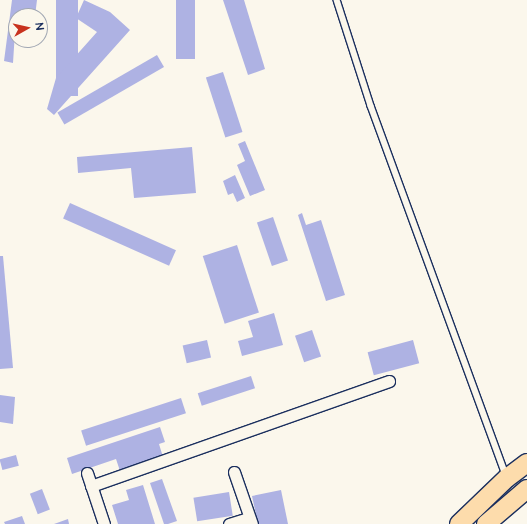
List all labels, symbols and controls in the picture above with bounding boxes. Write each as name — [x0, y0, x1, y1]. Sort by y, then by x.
north arrow — [8, 8, 48, 48]
text: N — [31, 22, 47, 31]

